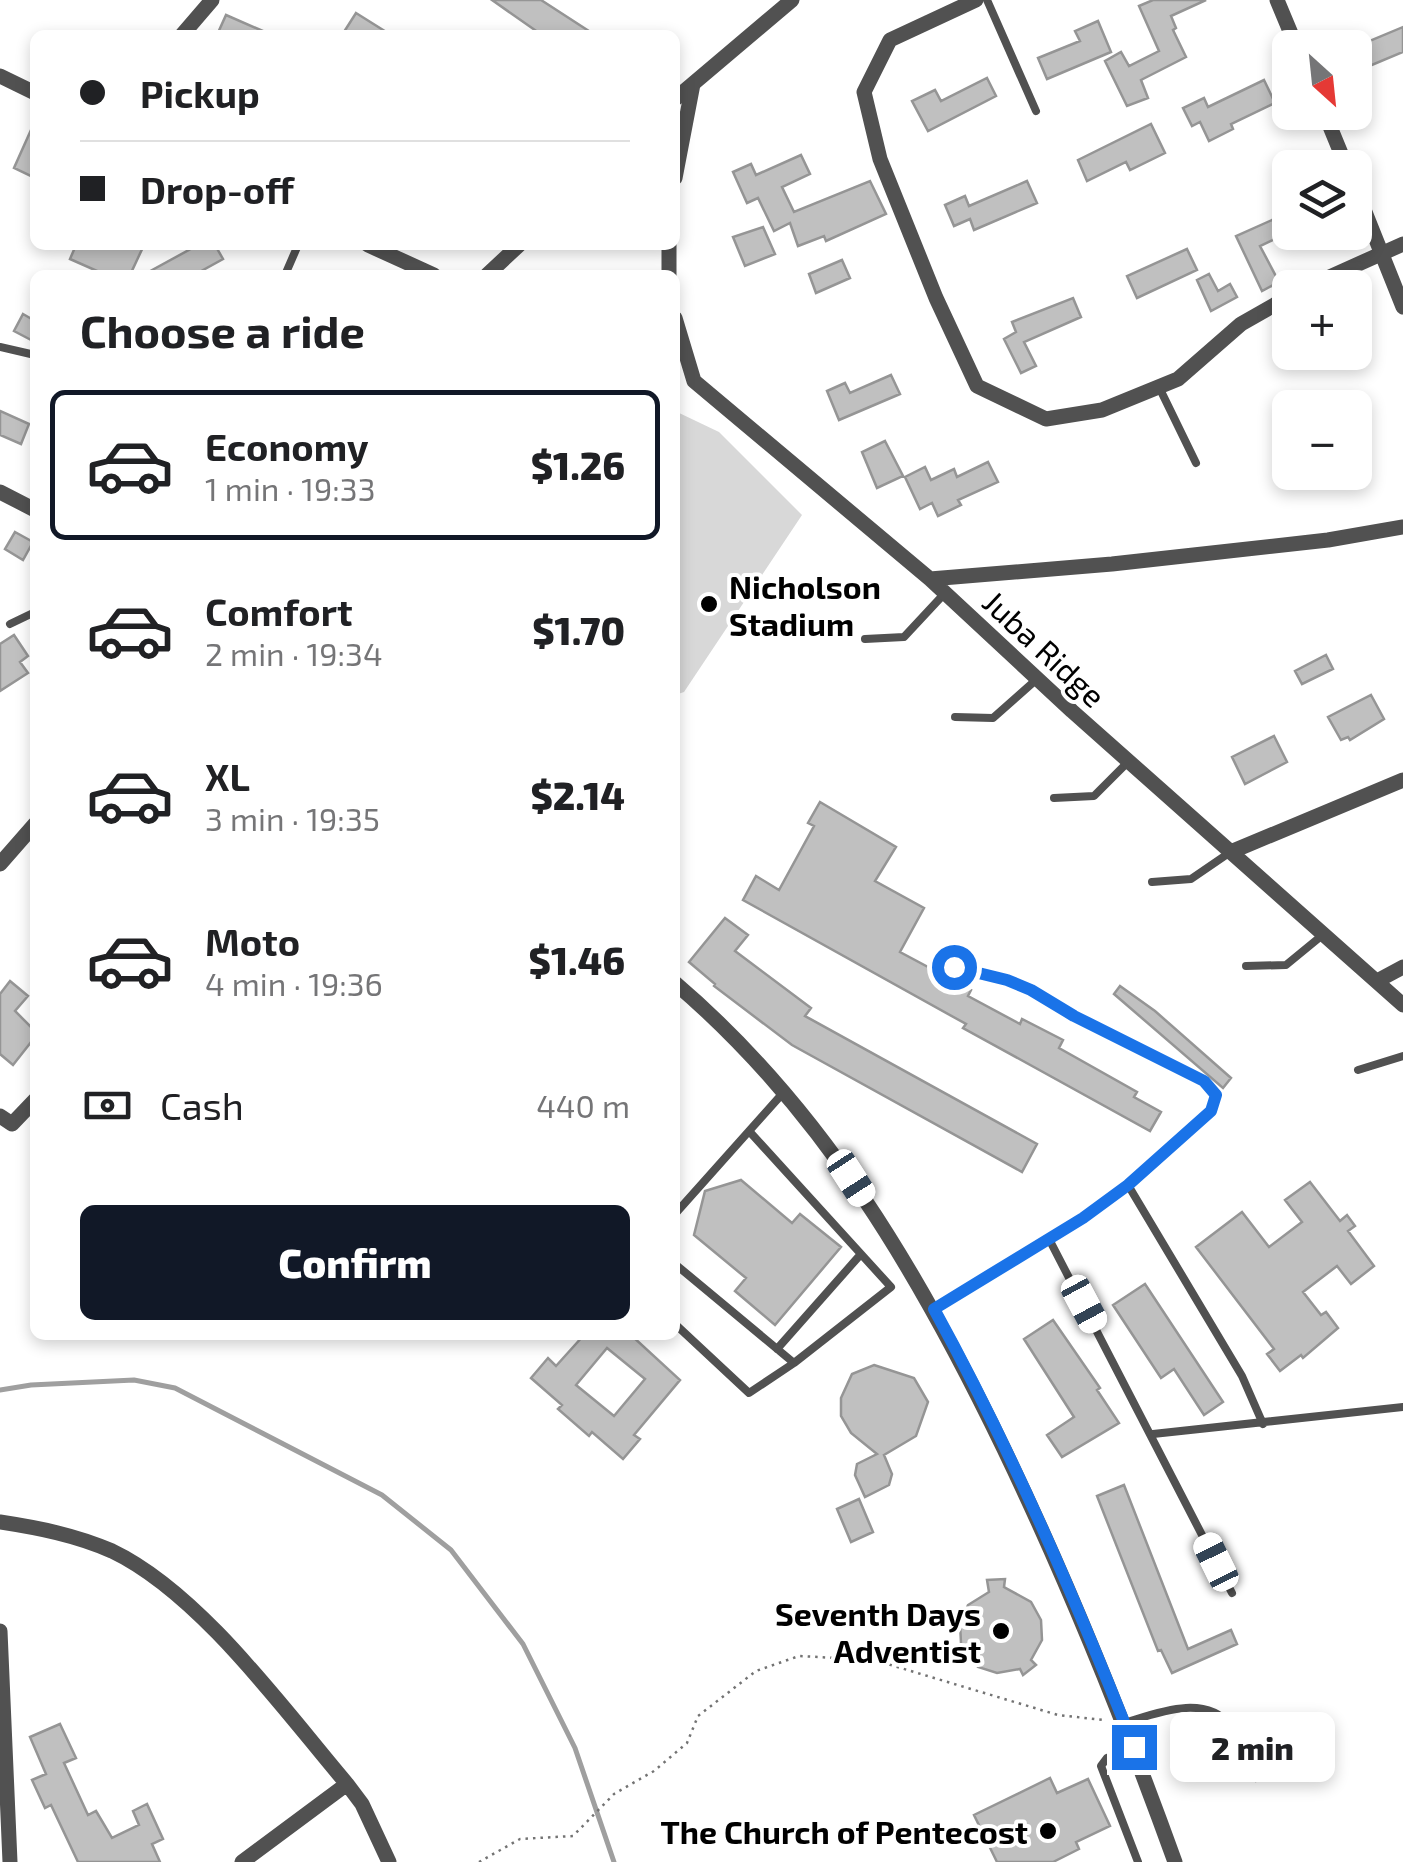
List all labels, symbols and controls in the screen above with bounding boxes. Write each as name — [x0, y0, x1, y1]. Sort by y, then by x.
north arrow — [1272, 30, 1372, 130]
map controls — [1272, 30, 1372, 490]
text: Pickup — [140, 70, 260, 116]
button: layers — [1272, 150, 1372, 250]
text: Drop-off — [140, 166, 294, 212]
button: + — [1272, 270, 1372, 370]
text: Choose a ride — [80, 303, 365, 357]
button: − — [1272, 390, 1372, 490]
icon: car — [85, 420, 175, 510]
text: Economy — [205, 423, 369, 469]
text: $1.26 — [531, 442, 625, 488]
text: 1 min · 19:33 — [205, 469, 375, 507]
place label: Nicholson Stadium — [729, 567, 881, 642]
street label: Juba Ridge — [976, 582, 1114, 714]
icon: car — [85, 585, 175, 675]
text: Comfort — [205, 588, 353, 634]
marker: Nicholson Stadium — [698, 593, 720, 615]
text: $1.70 — [532, 607, 625, 653]
text: 2 min · 19:34 — [205, 634, 383, 672]
icon: car — [85, 750, 175, 840]
text: XL — [205, 753, 250, 799]
text: $2.14 — [530, 772, 625, 818]
text: 3 min · 19:35 — [205, 799, 380, 837]
icon: car — [85, 915, 175, 1005]
text: Moto — [205, 918, 300, 964]
text: $1.46 — [529, 937, 625, 983]
route start — [932, 945, 977, 990]
text: 4 min · 19:36 — [205, 964, 383, 1002]
icon: cash — [80, 1078, 135, 1133]
text: Cash — [160, 1082, 244, 1128]
text: 440 m — [536, 1086, 630, 1124]
car — [822, 1145, 880, 1211]
button: Confirm — [80, 1205, 630, 1320]
car — [1057, 1270, 1111, 1338]
car — [1189, 1528, 1243, 1596]
place label: Seventh Days Adventist — [775, 1594, 981, 1669]
marker: Seventh Days Adventist — [990, 1620, 1012, 1642]
callout: 2 min — [1169, 1712, 1334, 1782]
route end — [1112, 1725, 1157, 1770]
text: 2 min — [1211, 1728, 1294, 1766]
place label: The Church of Pentecost — [660, 1812, 1028, 1850]
marker: The Church of Pentecost — [1037, 1820, 1059, 1842]

